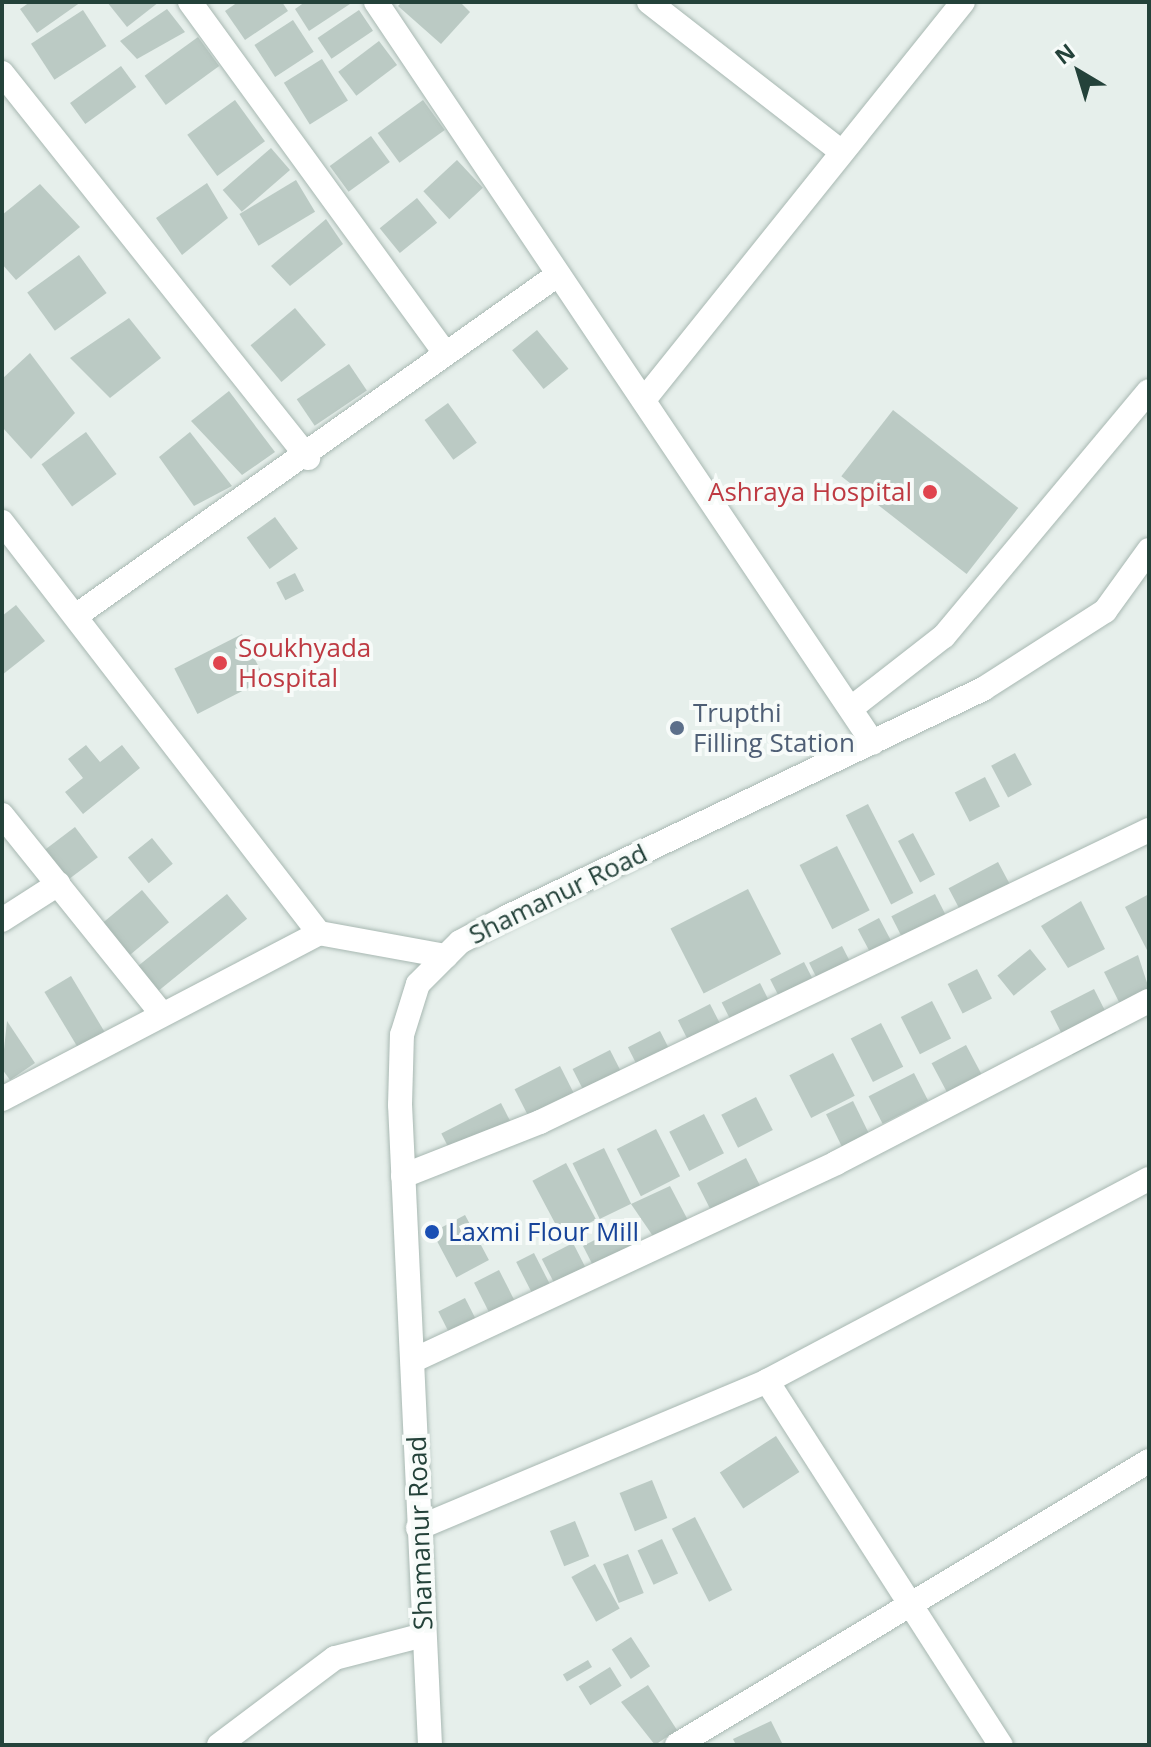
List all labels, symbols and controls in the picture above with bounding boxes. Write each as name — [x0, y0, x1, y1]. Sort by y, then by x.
north arrow — [1039, 32, 1119, 112]
text: N — [1048, 36, 1081, 70]
place label: Ashraya Hospital — [708, 476, 912, 508]
marker: Ashraya Hospital — [919, 481, 941, 503]
place label: Soukhyada Hospital — [238, 632, 371, 694]
marker: Soukhyada Hospital — [209, 652, 231, 674]
place label: Trupthi Filling Station — [693, 697, 855, 758]
marker: Trupthi Filling Station — [668, 719, 686, 737]
street label: Shamanur Road — [464, 837, 652, 951]
place label: Laxmi Flour Mill — [448, 1216, 639, 1248]
marker: Laxmi Flour Mill — [423, 1223, 441, 1241]
street label: Shamanur Road — [401, 1435, 439, 1631]

